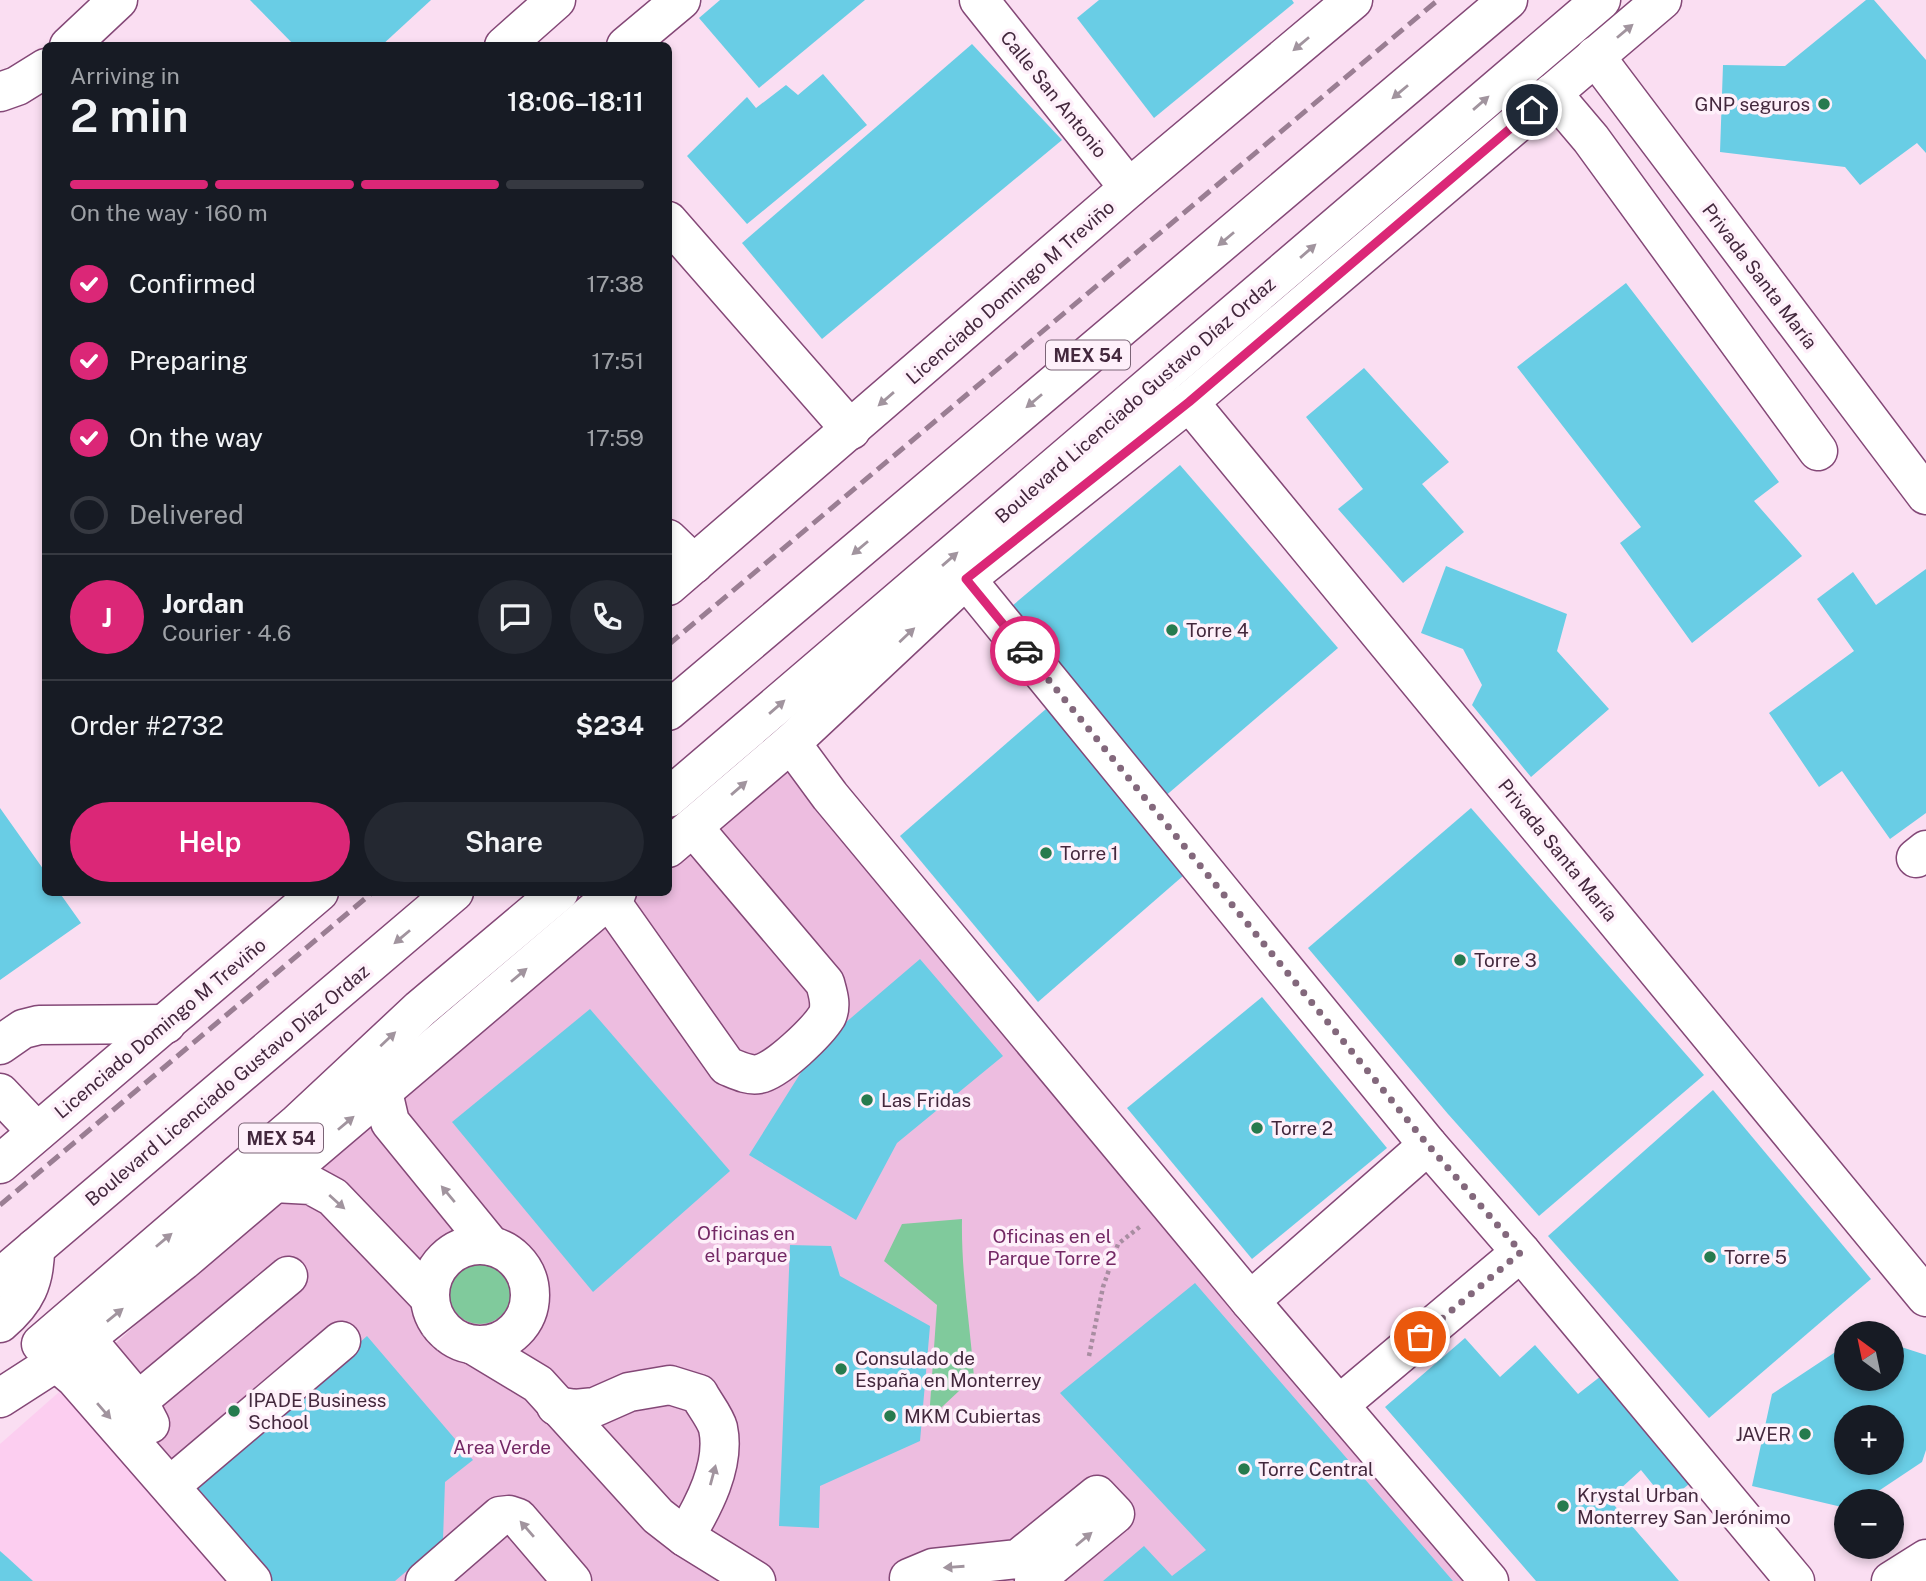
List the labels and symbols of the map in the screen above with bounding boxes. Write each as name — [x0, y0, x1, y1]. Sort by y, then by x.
one-way arrow — [1616, 24, 1634, 39]
street label: Calle San Antonio — [996, 26, 1112, 162]
one-way arrow — [1292, 36, 1309, 51]
pin — [1502, 80, 1562, 140]
one-way arrow — [1391, 84, 1408, 99]
place label: GNP seguros — [1694, 93, 1810, 115]
one-way arrow — [1472, 95, 1490, 111]
marker: GNP seguros — [1816, 96, 1832, 112]
street label: Licenciado Domingo M Treviño — [901, 196, 1119, 388]
street label: Privada Santa María — [1698, 199, 1822, 353]
one-way arrow — [1218, 231, 1235, 246]
one-way arrow — [1300, 244, 1317, 259]
street label: Boulevard Licenciado Gustavo Díaz Ordaz — [991, 272, 1279, 528]
road number: MEX 54 — [1046, 340, 1130, 370]
one-way arrow — [878, 391, 895, 406]
one-way arrow — [1025, 394, 1043, 409]
one-way arrow — [852, 541, 870, 556]
one-way arrow — [941, 552, 958, 567]
courier — [990, 616, 1060, 686]
place label: Torre 4 — [1186, 619, 1249, 641]
marker: Torre 4 — [1164, 622, 1180, 638]
one-way arrow — [898, 627, 915, 643]
one-way arrow — [768, 699, 786, 715]
street label: Privada Santa María — [1494, 774, 1622, 926]
one-way arrow — [730, 780, 748, 796]
place label: Torre 1 — [1060, 842, 1118, 864]
marker: Torre 1 — [1038, 845, 1054, 861]
one-way arrow — [393, 929, 411, 945]
street label: Licenciado Domingo M Treviño — [50, 933, 270, 1123]
place label: Torre 3 — [1474, 949, 1537, 971]
marker: Torre 3 — [1452, 952, 1468, 968]
street label: Boulevard Licenciado Gustavo Díaz Ordaz — [81, 960, 373, 1210]
one-way arrow — [511, 968, 528, 983]
one-way arrow — [379, 1032, 396, 1048]
place label: Las Fridas — [881, 1089, 971, 1111]
marker: Las Fridas — [859, 1092, 875, 1108]
one-way arrow — [338, 1116, 355, 1131]
place label: Torre 2 — [1271, 1117, 1333, 1139]
marker: Torre 2 — [1249, 1120, 1265, 1136]
road number: MEX 54 — [239, 1124, 323, 1153]
one-way arrow — [441, 1185, 456, 1202]
one-way arrow — [328, 1194, 346, 1210]
park label: Oficinas en el parque — [697, 1222, 795, 1266]
park label: Oficinas en el Parque Torre 2 — [987, 1225, 1117, 1269]
one-way arrow — [154, 1232, 172, 1247]
place label: Torre 5 — [1724, 1246, 1787, 1268]
marker: Torre 5 — [1702, 1249, 1718, 1265]
pin — [1390, 1307, 1450, 1367]
one-way arrow — [106, 1309, 124, 1323]
north arrow — [1834, 1321, 1904, 1391]
place label: Consulado de España en Monterrey — [855, 1347, 1041, 1391]
marker: Consulado de España en Monterrey — [833, 1361, 849, 1377]
place label: IPADE Business School — [248, 1389, 386, 1433]
one-way arrow — [96, 1402, 112, 1420]
marker: IPADE Business School — [226, 1403, 242, 1419]
place label: MKM Cubiertas — [904, 1405, 1041, 1427]
marker: MKM Cubiertas — [882, 1408, 898, 1424]
place label: JAVER — [1735, 1423, 1791, 1445]
marker: JAVER — [1797, 1426, 1813, 1442]
park label: Area Verde — [453, 1436, 551, 1458]
place label: Torre Central — [1258, 1458, 1374, 1480]
marker: Torre Central — [1236, 1461, 1252, 1477]
one-way arrow — [708, 1464, 719, 1486]
place label: Krystal Urban Monterrey San Jerónimo — [1577, 1484, 1791, 1528]
marker: Krystal Urban Monterrey San Jerónimo — [1555, 1498, 1571, 1514]
one-way arrow — [520, 1521, 535, 1538]
one-way arrow — [1076, 1532, 1093, 1547]
one-way arrow — [943, 1562, 965, 1573]

